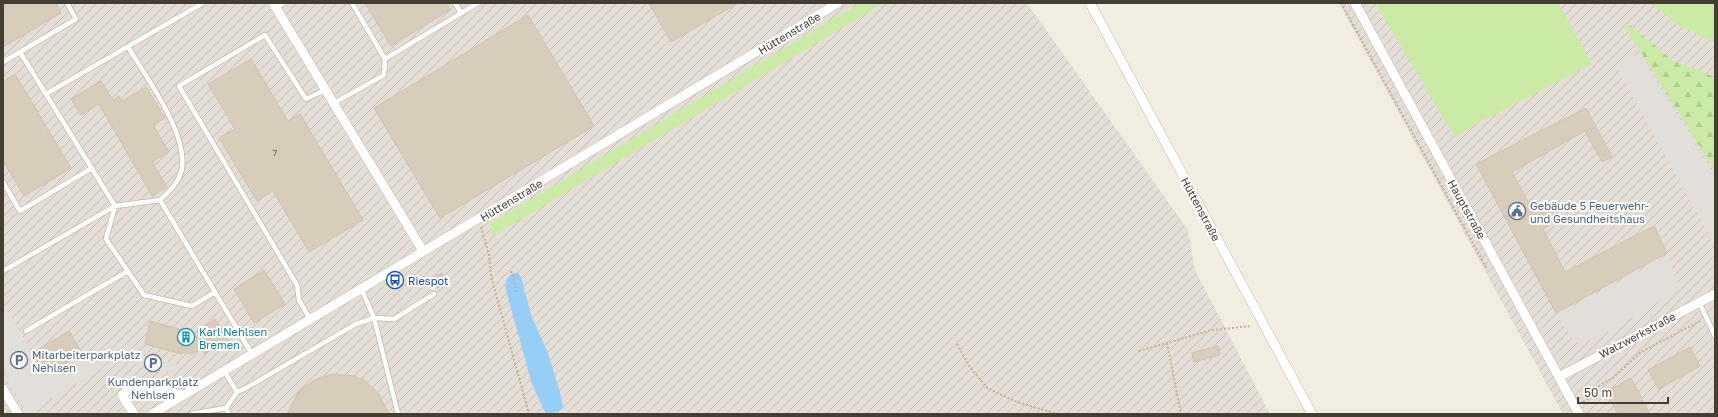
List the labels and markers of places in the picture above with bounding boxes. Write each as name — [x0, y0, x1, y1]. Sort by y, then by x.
place label: Gebäude 5 Feuerwehr- und Gesundheitshaus — [1530, 199, 1649, 225]
public building icon: Gebäude 5 Feuerwehr- und Gesundheitshaus — [1507, 201, 1527, 221]
bus stop icon: Riespot — [385, 270, 405, 290]
place label: Riespot — [408, 274, 448, 287]
place label: Karl Nehlsen Bremen — [199, 325, 267, 351]
building icon: Karl Nehlsen Bremen — [176, 327, 196, 347]
place label: Mitarbeiterparkplatz Nehlsen — [32, 348, 141, 374]
parking icon: Mitarbeiterparkplatz Nehlsen — [9, 350, 29, 370]
parking icon: Kundenparkplatz Nehlsen — [143, 353, 163, 373]
place label: Kundenparkplatz Nehlsen — [108, 375, 199, 401]

